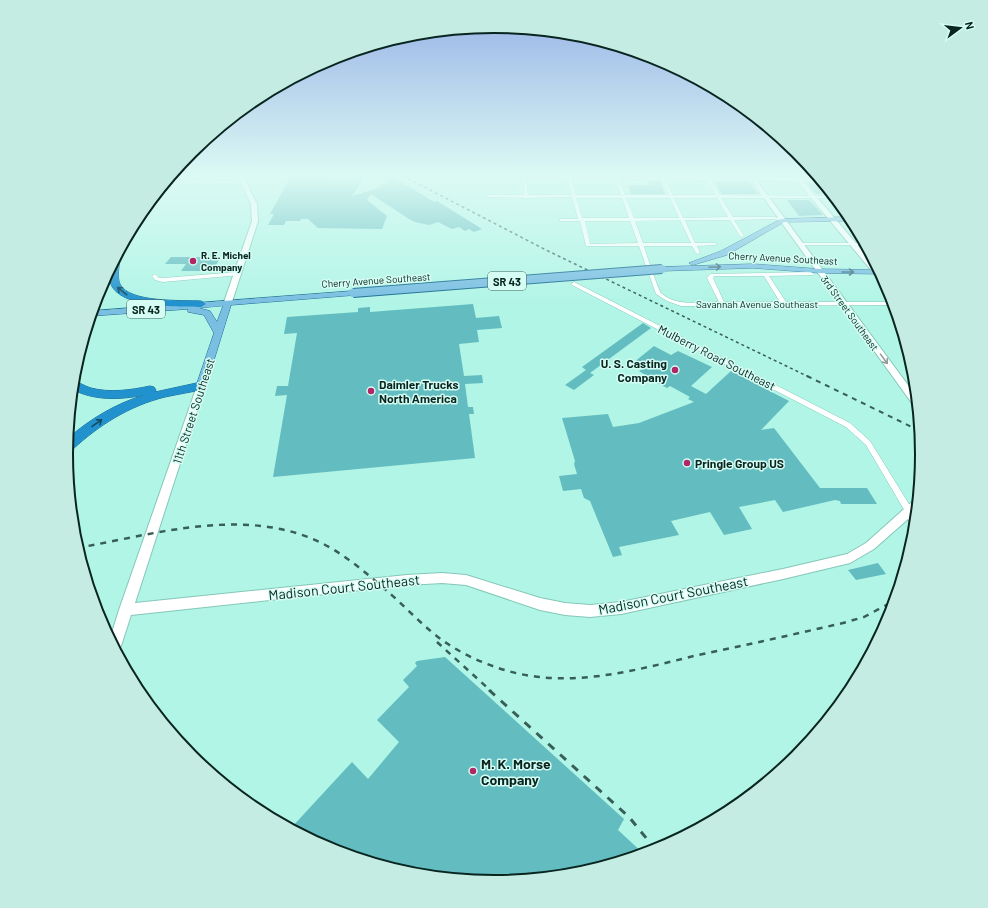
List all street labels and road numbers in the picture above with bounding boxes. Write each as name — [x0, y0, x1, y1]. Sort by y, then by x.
street label: Cherry Avenue Southeast — [728, 249, 838, 267]
street label: Cherry Avenue Southeast — [321, 270, 431, 290]
road number: SR 43 — [488, 272, 526, 290]
street label: 3rd Street Southeast — [819, 273, 881, 353]
street label: Savannah Avenue Southeast — [696, 298, 818, 310]
road number: SR 43 — [127, 300, 165, 318]
street label: Mulberry Road Southeast — [656, 321, 778, 393]
street label: 11th Street Southeast — [169, 356, 217, 466]
street label: Madison Court Southeast — [267, 571, 421, 603]
street label: Madison Court Southeast — [597, 572, 749, 618]

